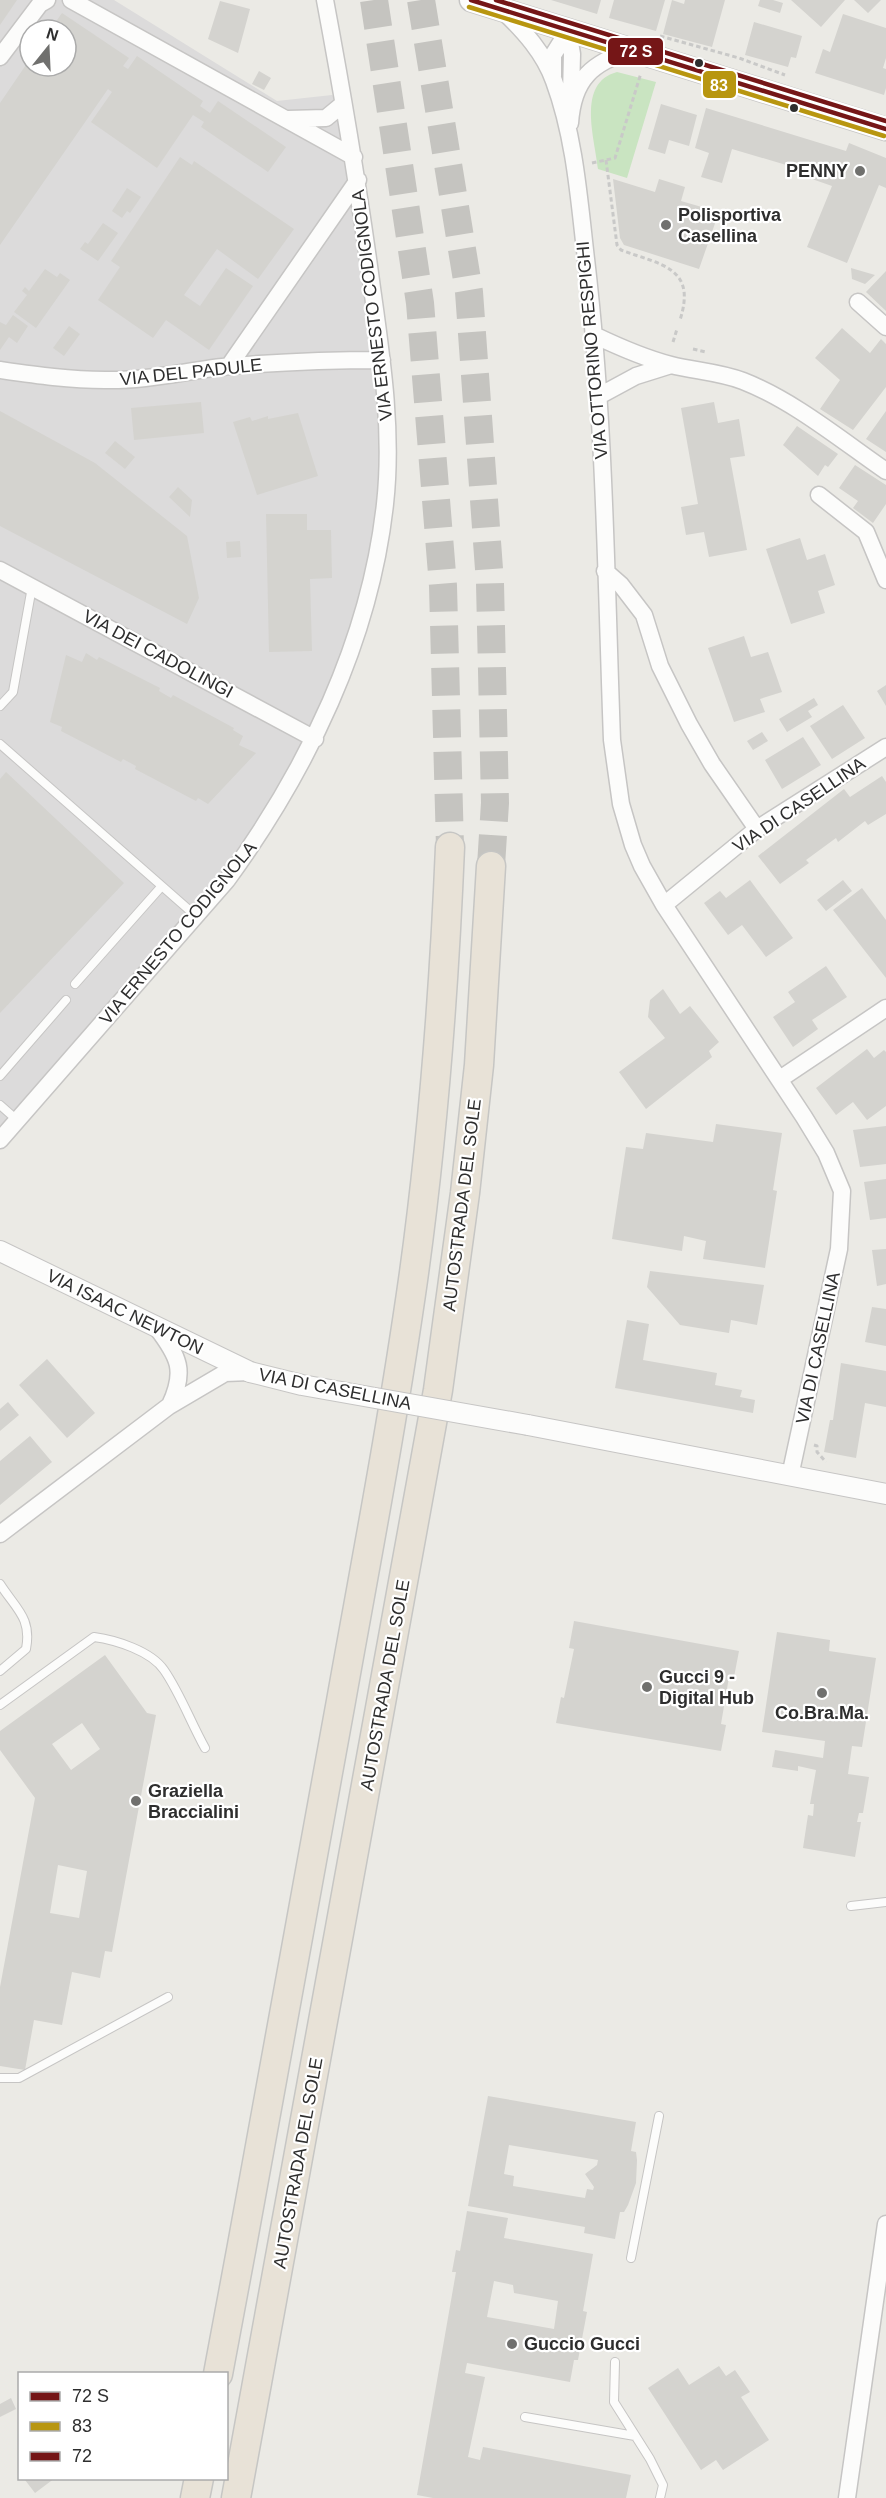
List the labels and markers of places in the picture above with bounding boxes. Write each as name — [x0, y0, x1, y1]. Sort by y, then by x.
unlabelled marker — [693, 57, 705, 69]
unlabelled marker — [788, 102, 800, 114]
place label: PENNY — [786, 161, 848, 181]
marker: PENNY — [853, 164, 867, 178]
place label: Polisportiva Casellina — [678, 205, 782, 246]
marker: Polisportiva Casellina — [659, 218, 673, 232]
place label: Gucci 9 - Digital Hub — [659, 1667, 754, 1708]
marker: Gucci 9 - Digital Hub — [640, 1680, 654, 1694]
marker: Co.Bra.Ma. — [815, 1686, 829, 1700]
place label: Co.Bra.Ma. — [775, 1703, 869, 1723]
place label: Graziella Braccialini — [148, 1781, 239, 1822]
marker: Graziella Braccialini — [129, 1794, 143, 1808]
place label: Guccio Gucci — [524, 2334, 640, 2354]
marker: Guccio Gucci — [505, 2337, 519, 2351]

